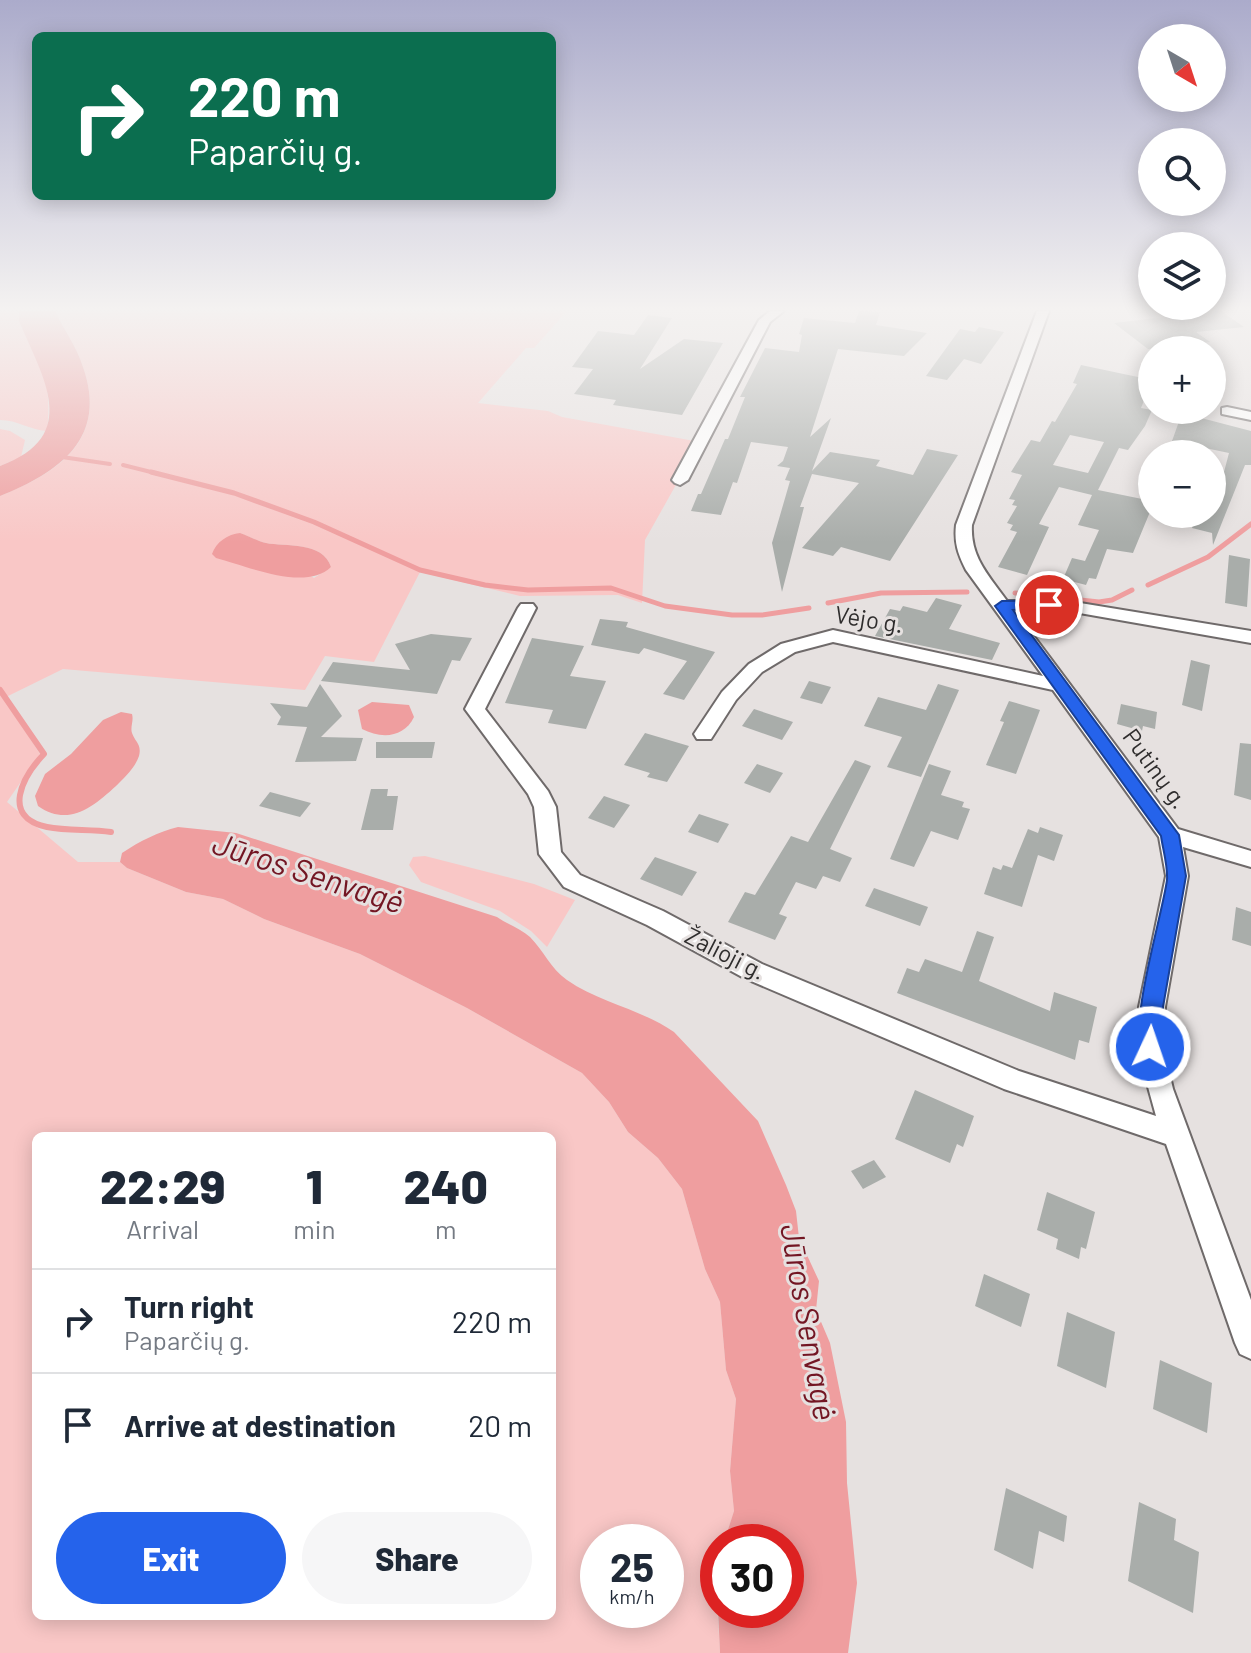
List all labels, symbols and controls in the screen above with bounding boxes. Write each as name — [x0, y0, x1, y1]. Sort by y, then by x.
north arrow — [1138, 24, 1226, 112]
map controls — [1138, 24, 1226, 528]
text: 220 m — [188, 61, 341, 128]
icon: right — [56, 64, 160, 168]
button: search — [1138, 128, 1226, 216]
text: Paparčių g. — [188, 129, 363, 172]
button: layers — [1138, 232, 1226, 320]
button: + — [1138, 336, 1226, 424]
button: − — [1138, 440, 1226, 528]
pin — [1015, 571, 1083, 639]
icon: arrive — [1027, 583, 1071, 627]
street label: Vėjo g. — [833, 599, 906, 638]
street label: Putinų g. — [1117, 722, 1195, 814]
water label: Jūros Senvagė — [208, 822, 409, 920]
street label: Žalioji g. — [681, 920, 771, 985]
position arrow — [1108, 1005, 1192, 1089]
text: 22:29 — [100, 1156, 225, 1214]
text: 1 — [306, 1156, 323, 1214]
text: 240 — [403, 1156, 488, 1214]
text: Arrival — [126, 1213, 199, 1244]
text: min — [293, 1213, 335, 1244]
text: m — [435, 1213, 456, 1244]
water label: Jūros Senvagė — [774, 1220, 846, 1423]
text: Turn right — [124, 1288, 254, 1324]
icon: right — [56, 1299, 100, 1343]
text: 220 m — [452, 1303, 532, 1339]
text: Paparčių g. — [124, 1324, 250, 1355]
icon: arrive — [56, 1403, 100, 1447]
text: Arrive at destination — [124, 1407, 396, 1443]
text: 20 m — [468, 1407, 532, 1443]
button: Exit — [56, 1512, 286, 1604]
button: Share — [302, 1512, 532, 1604]
speed limit sign: 30 — [700, 1524, 804, 1628]
text: 25 — [610, 1542, 654, 1590]
text: km/h — [609, 1584, 655, 1608]

